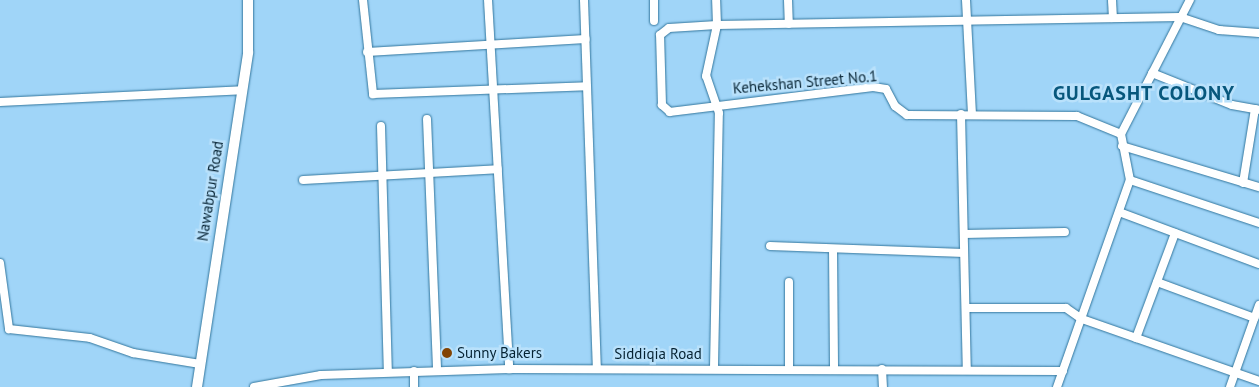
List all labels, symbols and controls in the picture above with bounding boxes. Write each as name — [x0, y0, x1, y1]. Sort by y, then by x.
street label: Kehekshan Street No.1 — [732, 67, 878, 97]
district label: GULGASHT COLONY — [1051, 81, 1237, 105]
street label: Nawabpur Road — [193, 140, 227, 242]
place label: Sunny Bakers — [457, 344, 543, 362]
street label: Siddiqia Road — [614, 345, 702, 363]
marker: Sunny Bakers — [441, 347, 453, 359]

